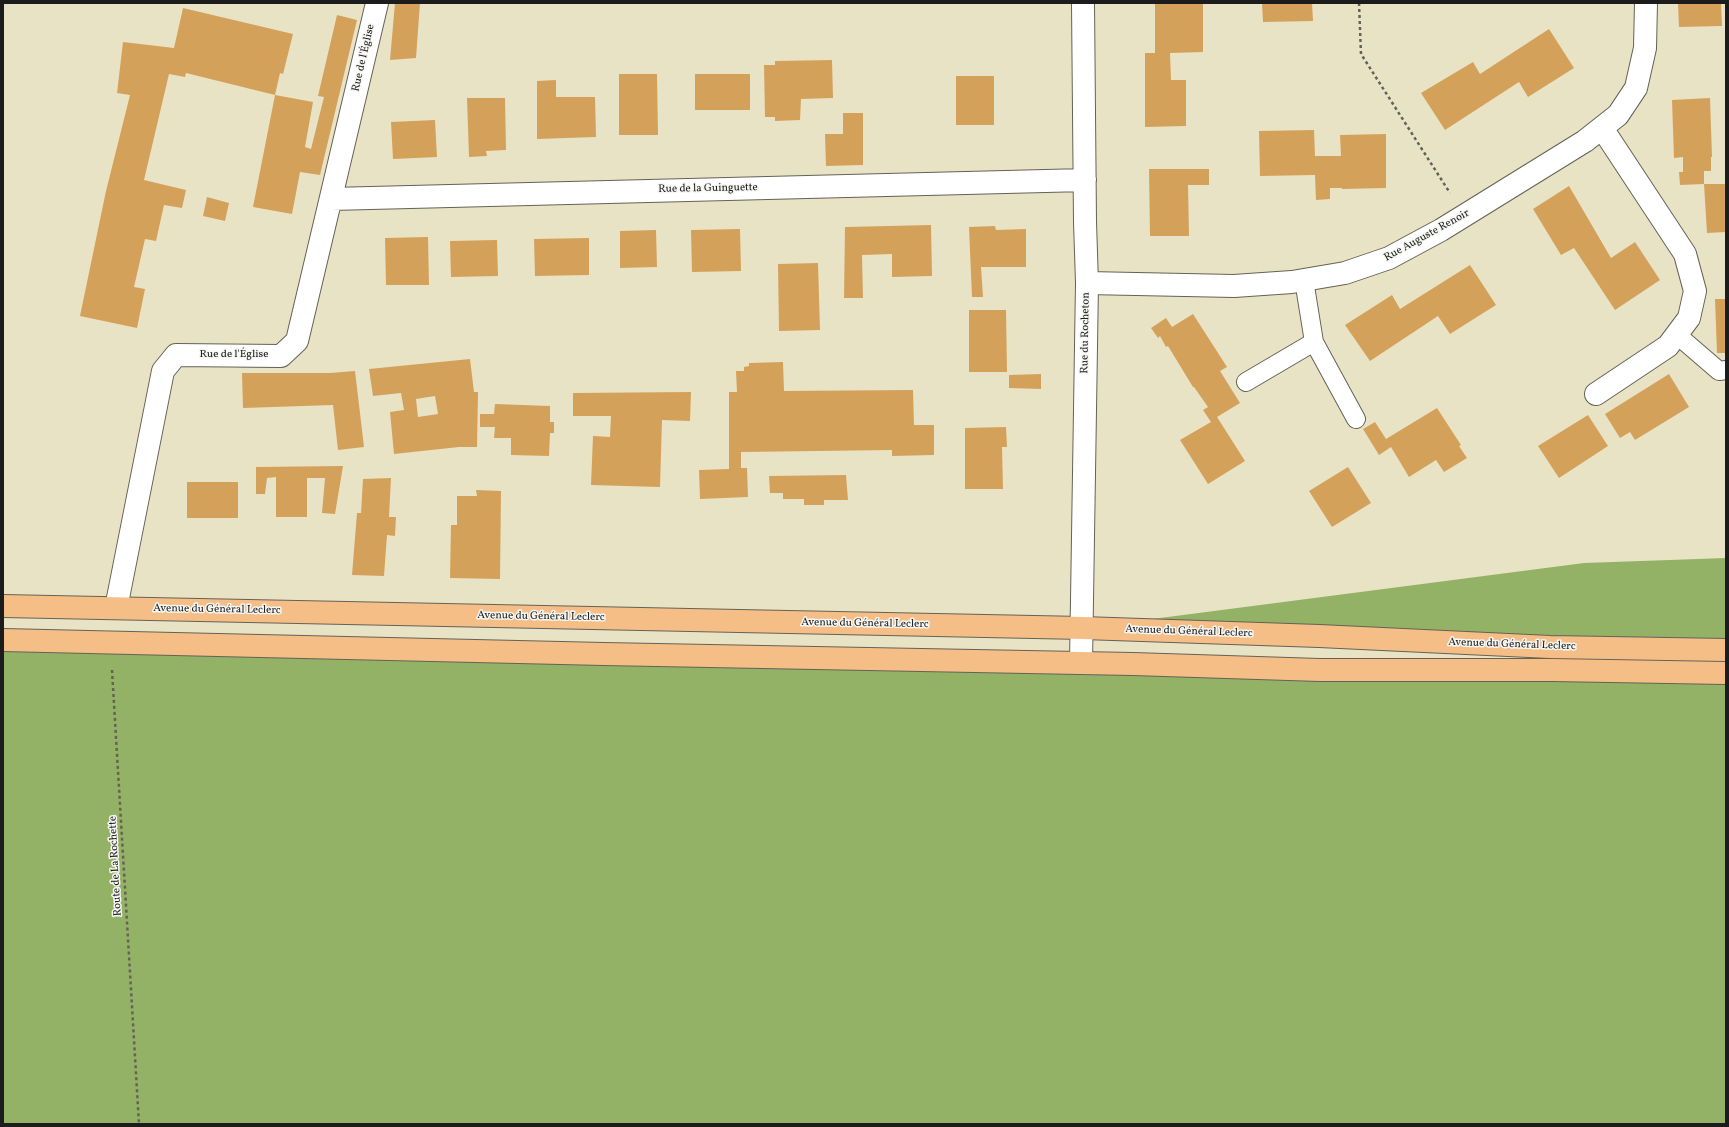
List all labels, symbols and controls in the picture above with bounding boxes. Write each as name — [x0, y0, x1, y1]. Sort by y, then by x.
street label: Rue de l'Église — [350, 23, 378, 93]
street label: Rue de la Guinguette — [658, 182, 758, 196]
street label: Rue Auguste Renoir — [1382, 207, 1472, 265]
street label: Rue du Rocheton — [1079, 292, 1093, 374]
street label: Rue de l'Église — [200, 348, 268, 362]
street label: Avenue du Général Leclerc — [153, 602, 281, 618]
street label: Avenue du Général Leclerc — [477, 609, 605, 625]
street label: Avenue du Général Leclerc — [801, 616, 929, 632]
street label: Avenue du Général Leclerc — [1125, 623, 1253, 641]
street label: Avenue du Général Leclerc — [1448, 636, 1576, 654]
street label: Route de La Rochette — [107, 816, 125, 916]

